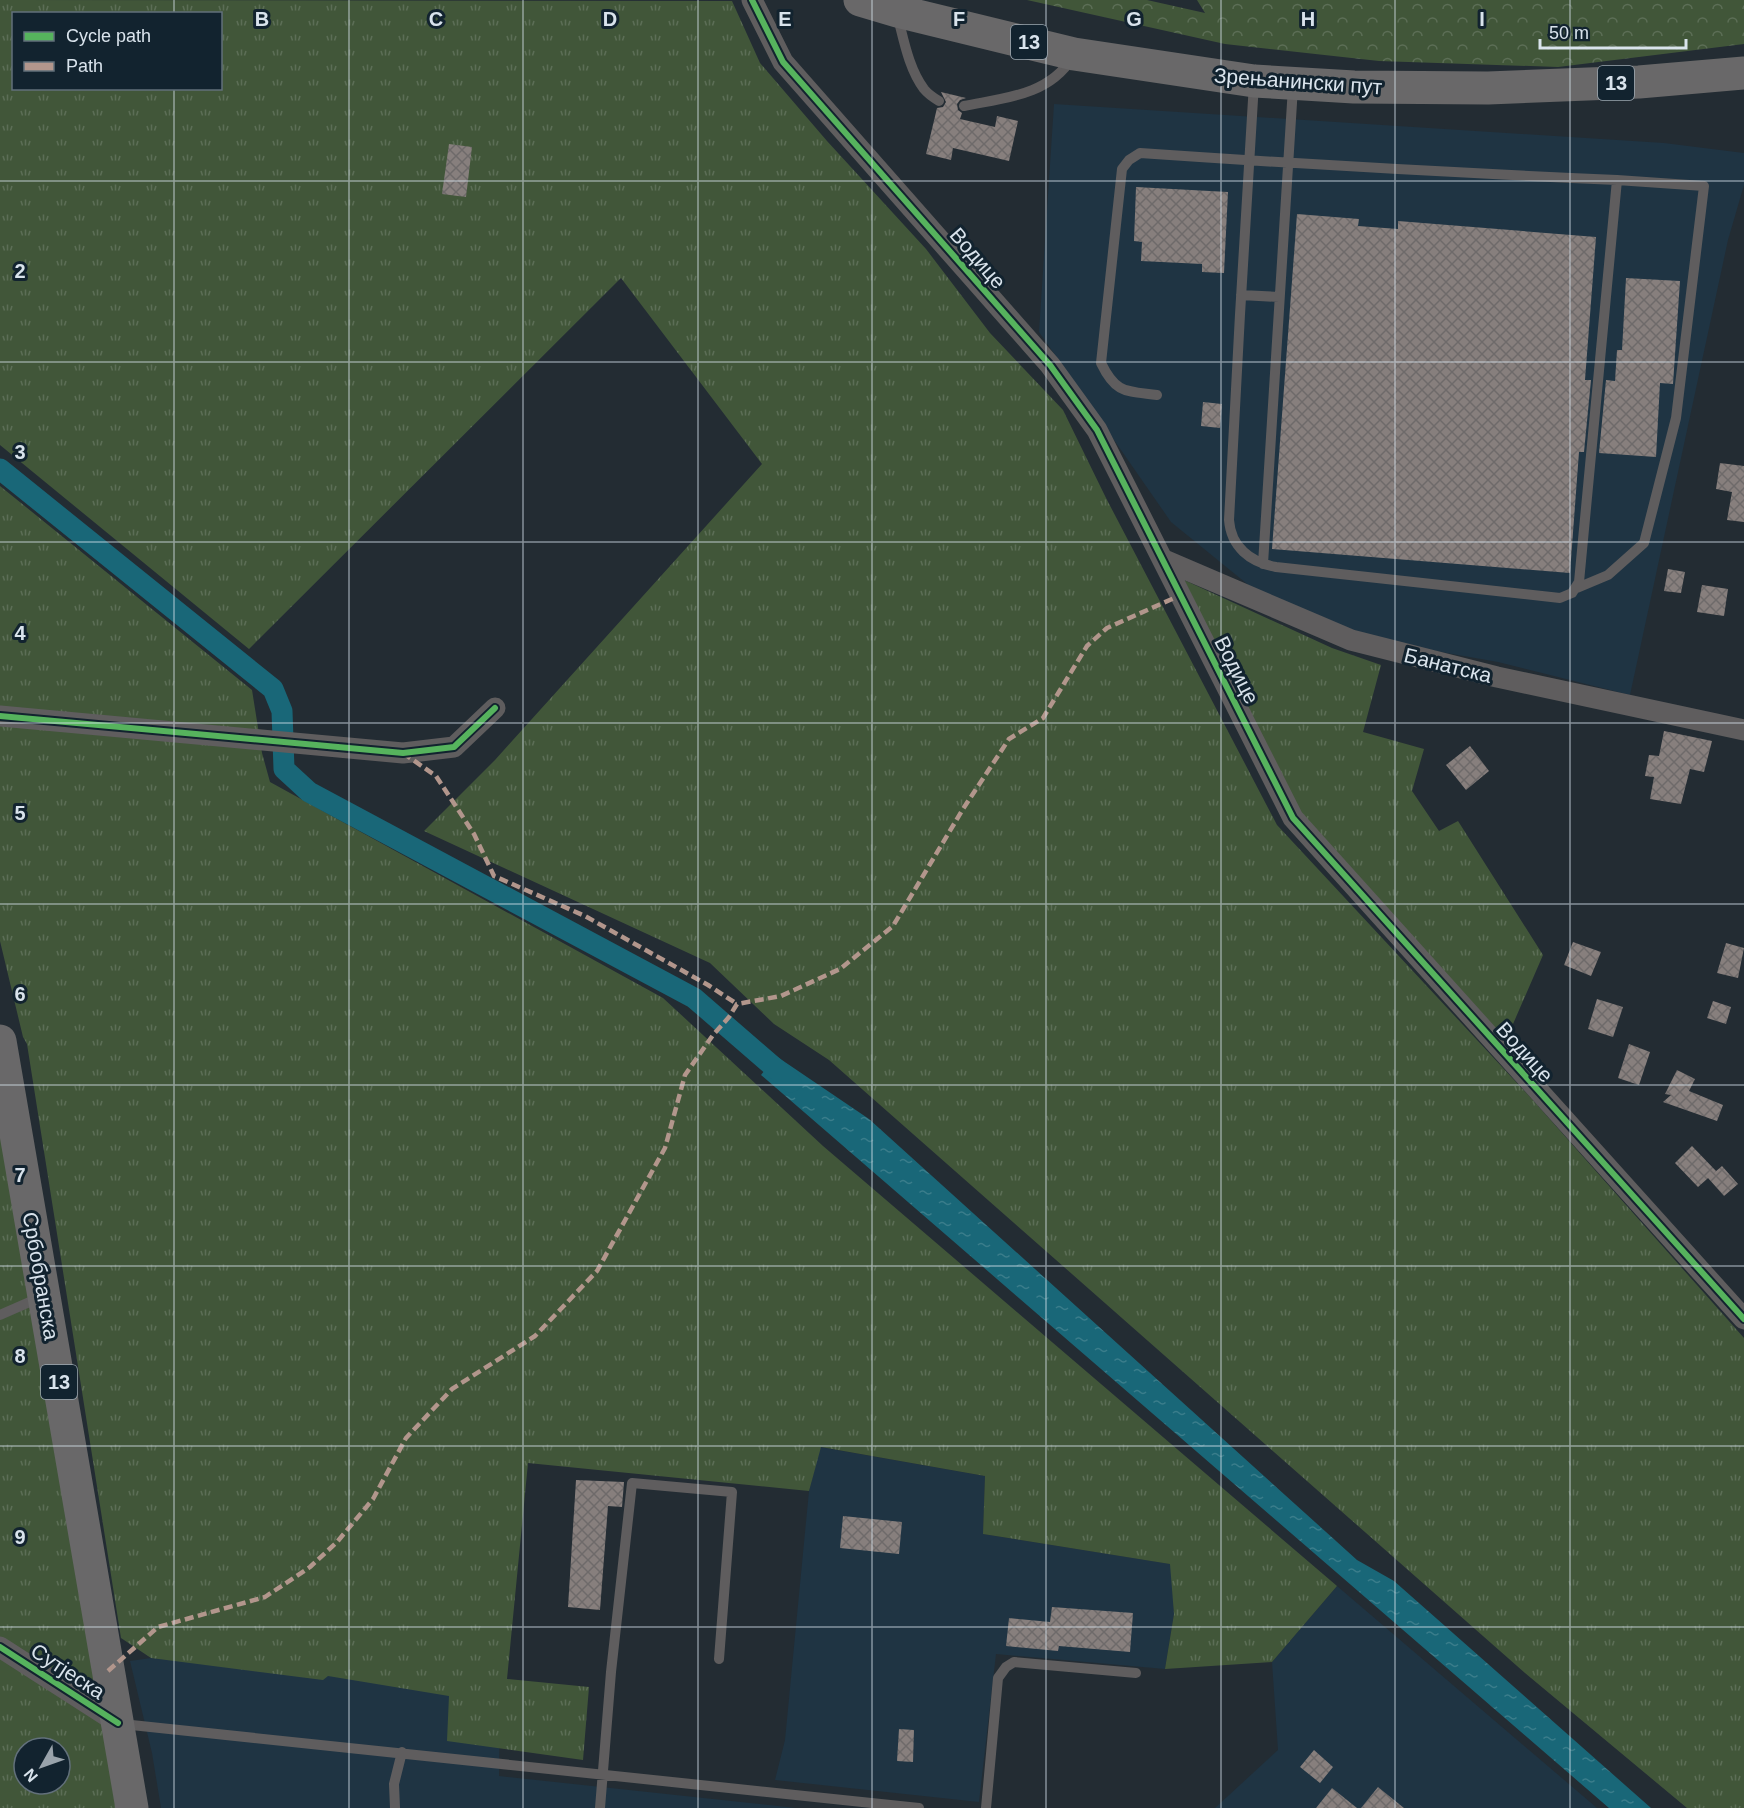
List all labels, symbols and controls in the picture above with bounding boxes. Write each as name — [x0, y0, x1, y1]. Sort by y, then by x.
text: B — [255, 8, 269, 30]
text: C — [429, 8, 443, 30]
text: D — [603, 8, 617, 30]
text: E — [778, 8, 792, 30]
text: F — [953, 8, 965, 30]
text: G — [1126, 8, 1142, 30]
text: H — [1301, 8, 1315, 30]
text: I — [1479, 8, 1485, 30]
legend — [12, 12, 222, 90]
scale bar — [1540, 12, 1686, 50]
text: 50 m — [1549, 23, 1589, 43]
road number: 13 — [1011, 25, 1047, 59]
text: Cycle path — [66, 26, 151, 46]
text: Path — [66, 56, 103, 76]
street label: Зрењанински пут — [1213, 64, 1383, 98]
road number: 13 — [1598, 66, 1634, 100]
street label: Водице — [945, 223, 1011, 293]
text: 2 — [14, 260, 26, 282]
text: 3 — [14, 441, 26, 463]
text: 4 — [14, 622, 26, 644]
street label: Водице — [1210, 632, 1264, 708]
street label: Банатска — [1402, 643, 1495, 687]
text: 5 — [14, 802, 26, 824]
text: 6 — [14, 983, 26, 1005]
street label: Водице — [1492, 1017, 1558, 1087]
text: 7 — [14, 1164, 26, 1186]
street label: Србобранска — [18, 1210, 64, 1342]
text: 8 — [14, 1345, 26, 1367]
road number: 13 — [41, 1365, 77, 1399]
text: 9 — [14, 1526, 26, 1548]
street label: Сутјеска — [27, 1639, 110, 1704]
north arrow — [12, 1736, 72, 1796]
text: N — [21, 1765, 41, 1785]

